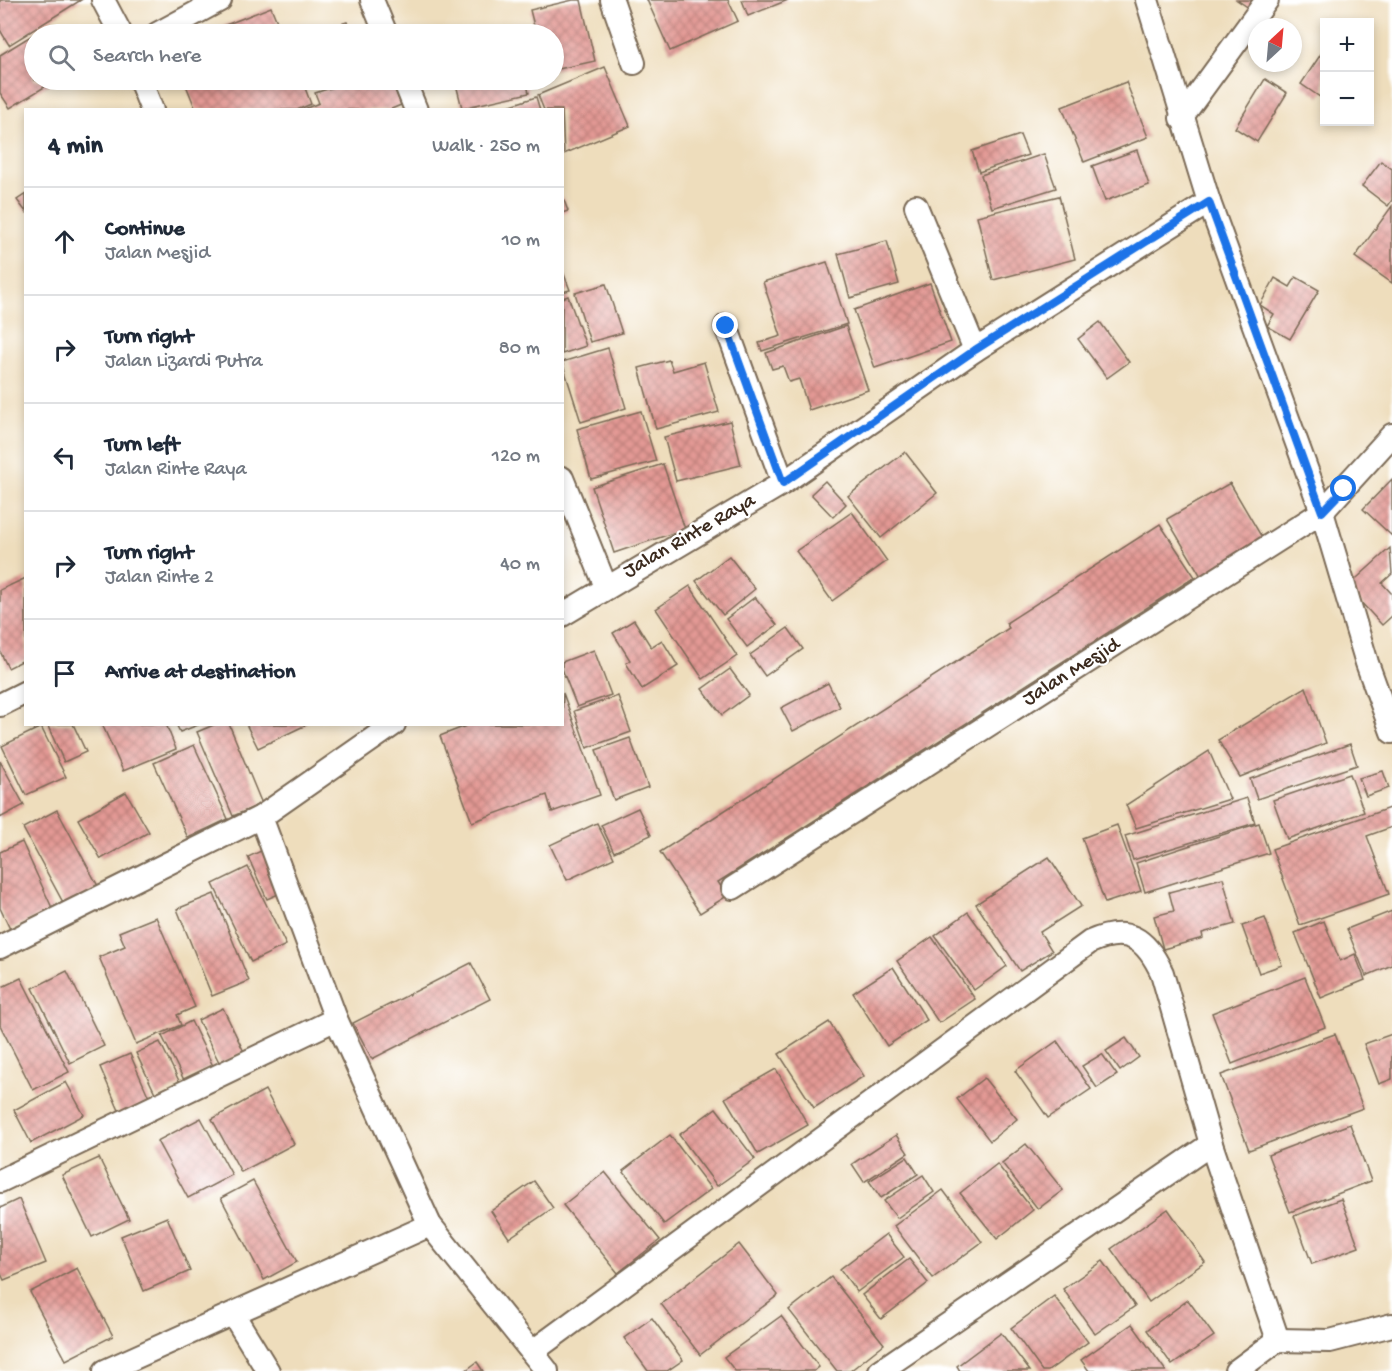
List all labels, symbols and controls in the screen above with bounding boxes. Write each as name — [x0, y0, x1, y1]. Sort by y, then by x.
north arrow — [1248, 18, 1302, 72]
map controls — [1320, 18, 1374, 126]
button: + — [1320, 18, 1374, 72]
search box — [24, 24, 564, 90]
icon: search — [45, 41, 78, 74]
text: Search here — [93, 44, 201, 70]
button: − — [1320, 72, 1374, 126]
text: 4 min — [48, 132, 103, 163]
text: Walk · 250 m — [432, 136, 540, 159]
text: Continue — [105, 217, 185, 243]
icon: ahead — [48, 225, 81, 258]
text: 10 m — [502, 230, 540, 253]
text: Jalan Mesjid — [105, 243, 210, 266]
route end — [712, 312, 738, 338]
text: Turn right — [105, 325, 193, 351]
icon: right — [48, 333, 81, 366]
text: 80 m — [499, 338, 540, 361]
text: Jalan Lizardi Putra — [105, 351, 263, 374]
text: Turn left — [105, 433, 179, 459]
icon: left — [48, 441, 81, 474]
text: 120 m — [492, 446, 540, 469]
text: Jalan Rinte Raya — [105, 459, 247, 482]
route start — [1330, 475, 1356, 501]
street label: Jalan Rinte Raya — [619, 488, 762, 585]
text: Turn right — [105, 541, 193, 567]
icon: right — [48, 549, 81, 582]
text: 40 m — [500, 554, 540, 577]
text: Jalan Rinte 2 — [105, 567, 214, 590]
street label: Jalan Mesjid — [1019, 632, 1127, 713]
icon: arrive — [48, 657, 81, 690]
text: Arrive at destination — [105, 660, 295, 686]

